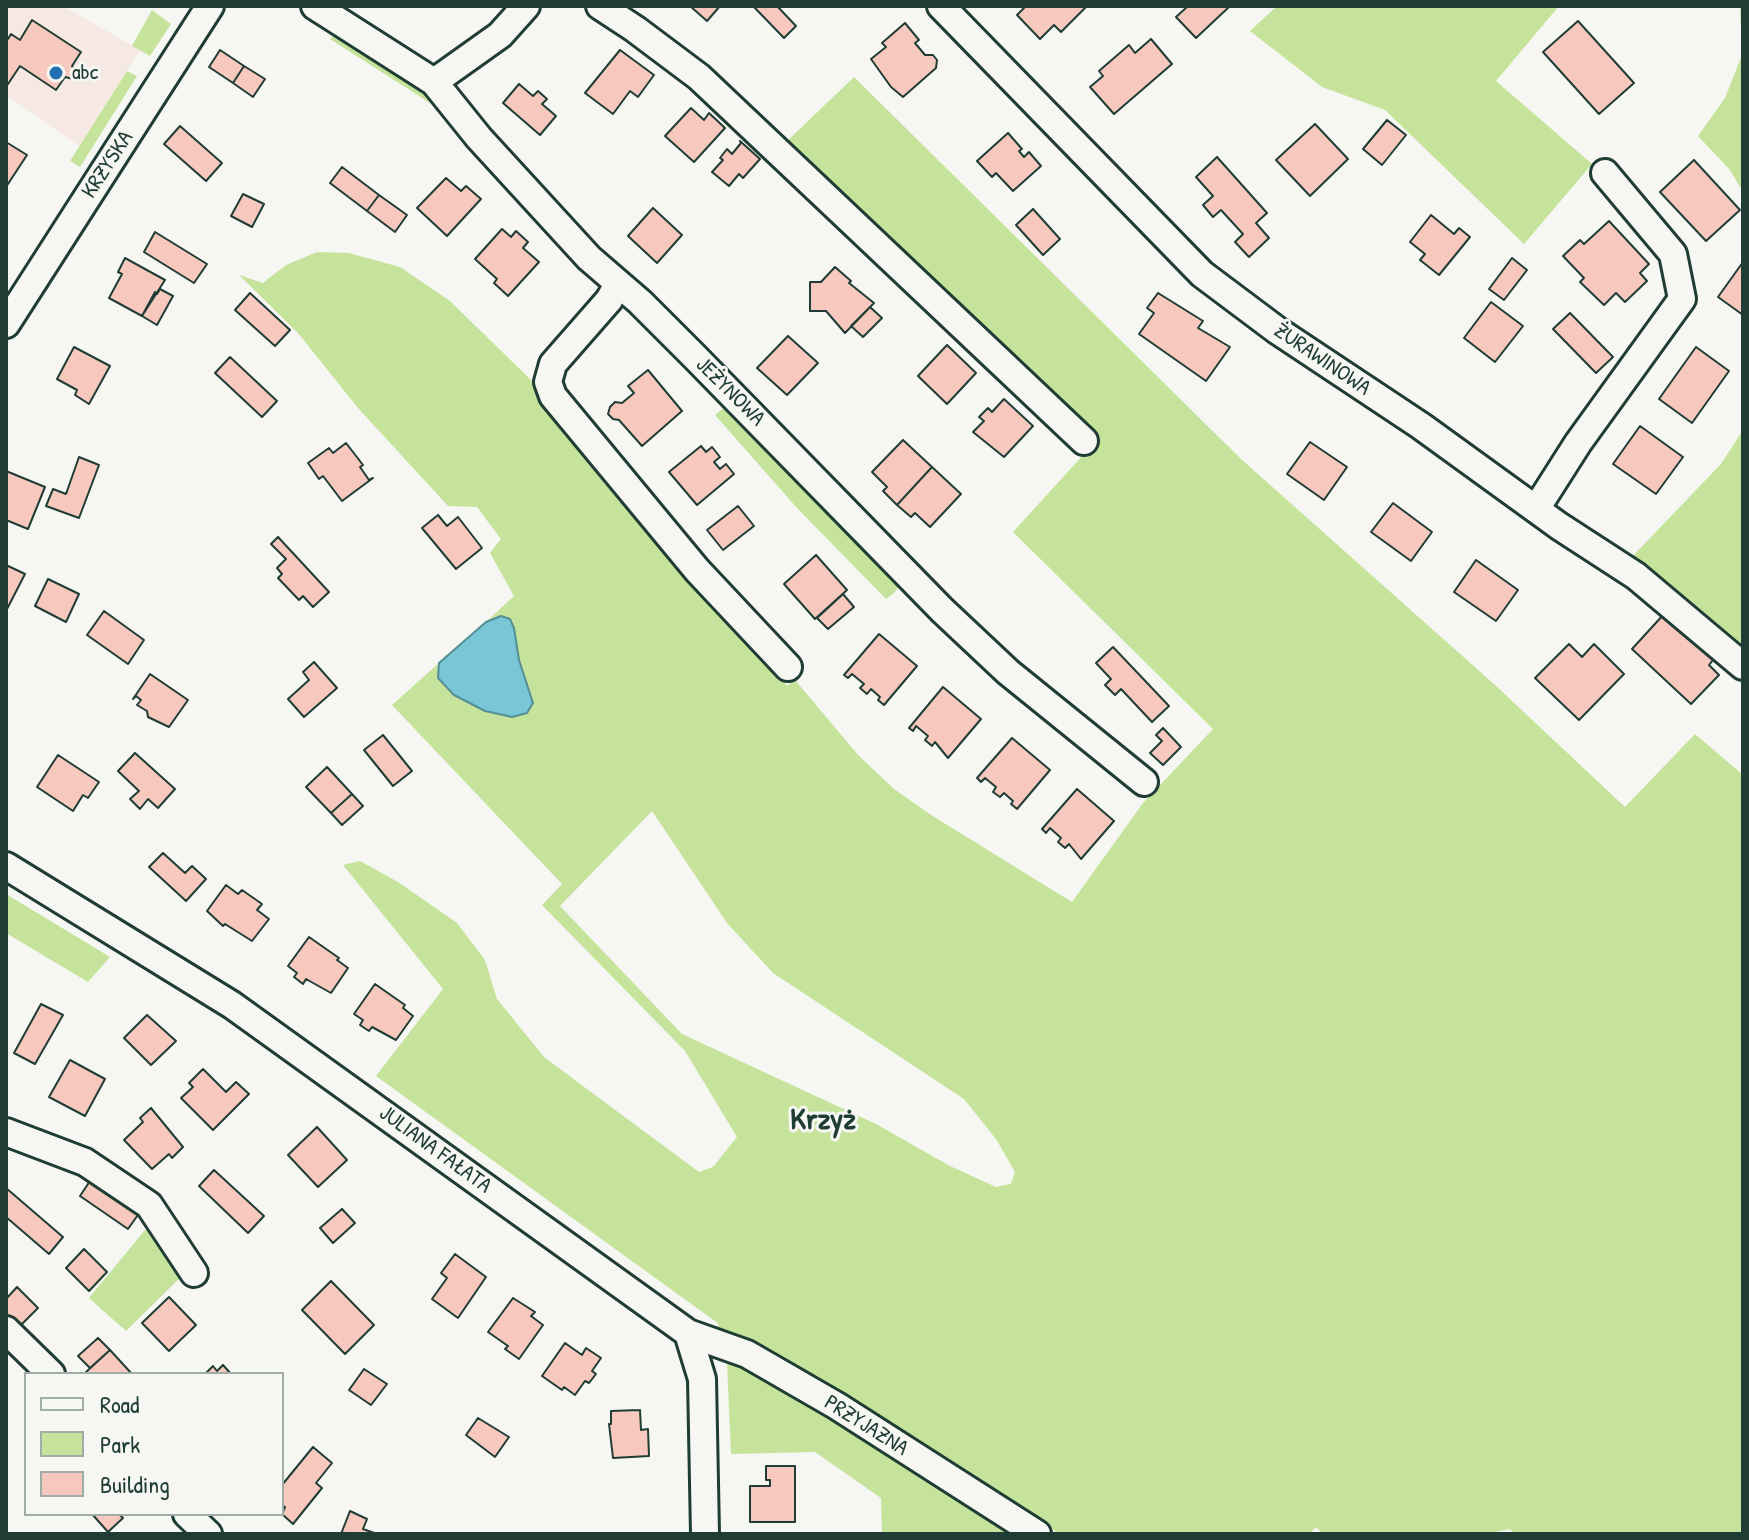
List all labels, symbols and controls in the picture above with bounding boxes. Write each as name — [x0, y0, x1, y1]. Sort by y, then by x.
place label: abc — [72, 60, 98, 86]
marker: abc — [47, 64, 65, 82]
street label: KRZYSKA — [77, 126, 139, 204]
street label: ŻURAWINOWA — [1269, 318, 1375, 402]
street label: JEŻYNOWA — [690, 352, 770, 432]
street label: JULIANA FAŁATA — [374, 1100, 496, 1200]
district label: Krzyż — [790, 1103, 856, 1139]
legend — [24, 1372, 284, 1516]
text: Road — [100, 1388, 139, 1420]
street label: PRZYJAZNA — [819, 1390, 913, 1462]
text: Park — [100, 1428, 140, 1460]
text: Building — [100, 1468, 170, 1500]

